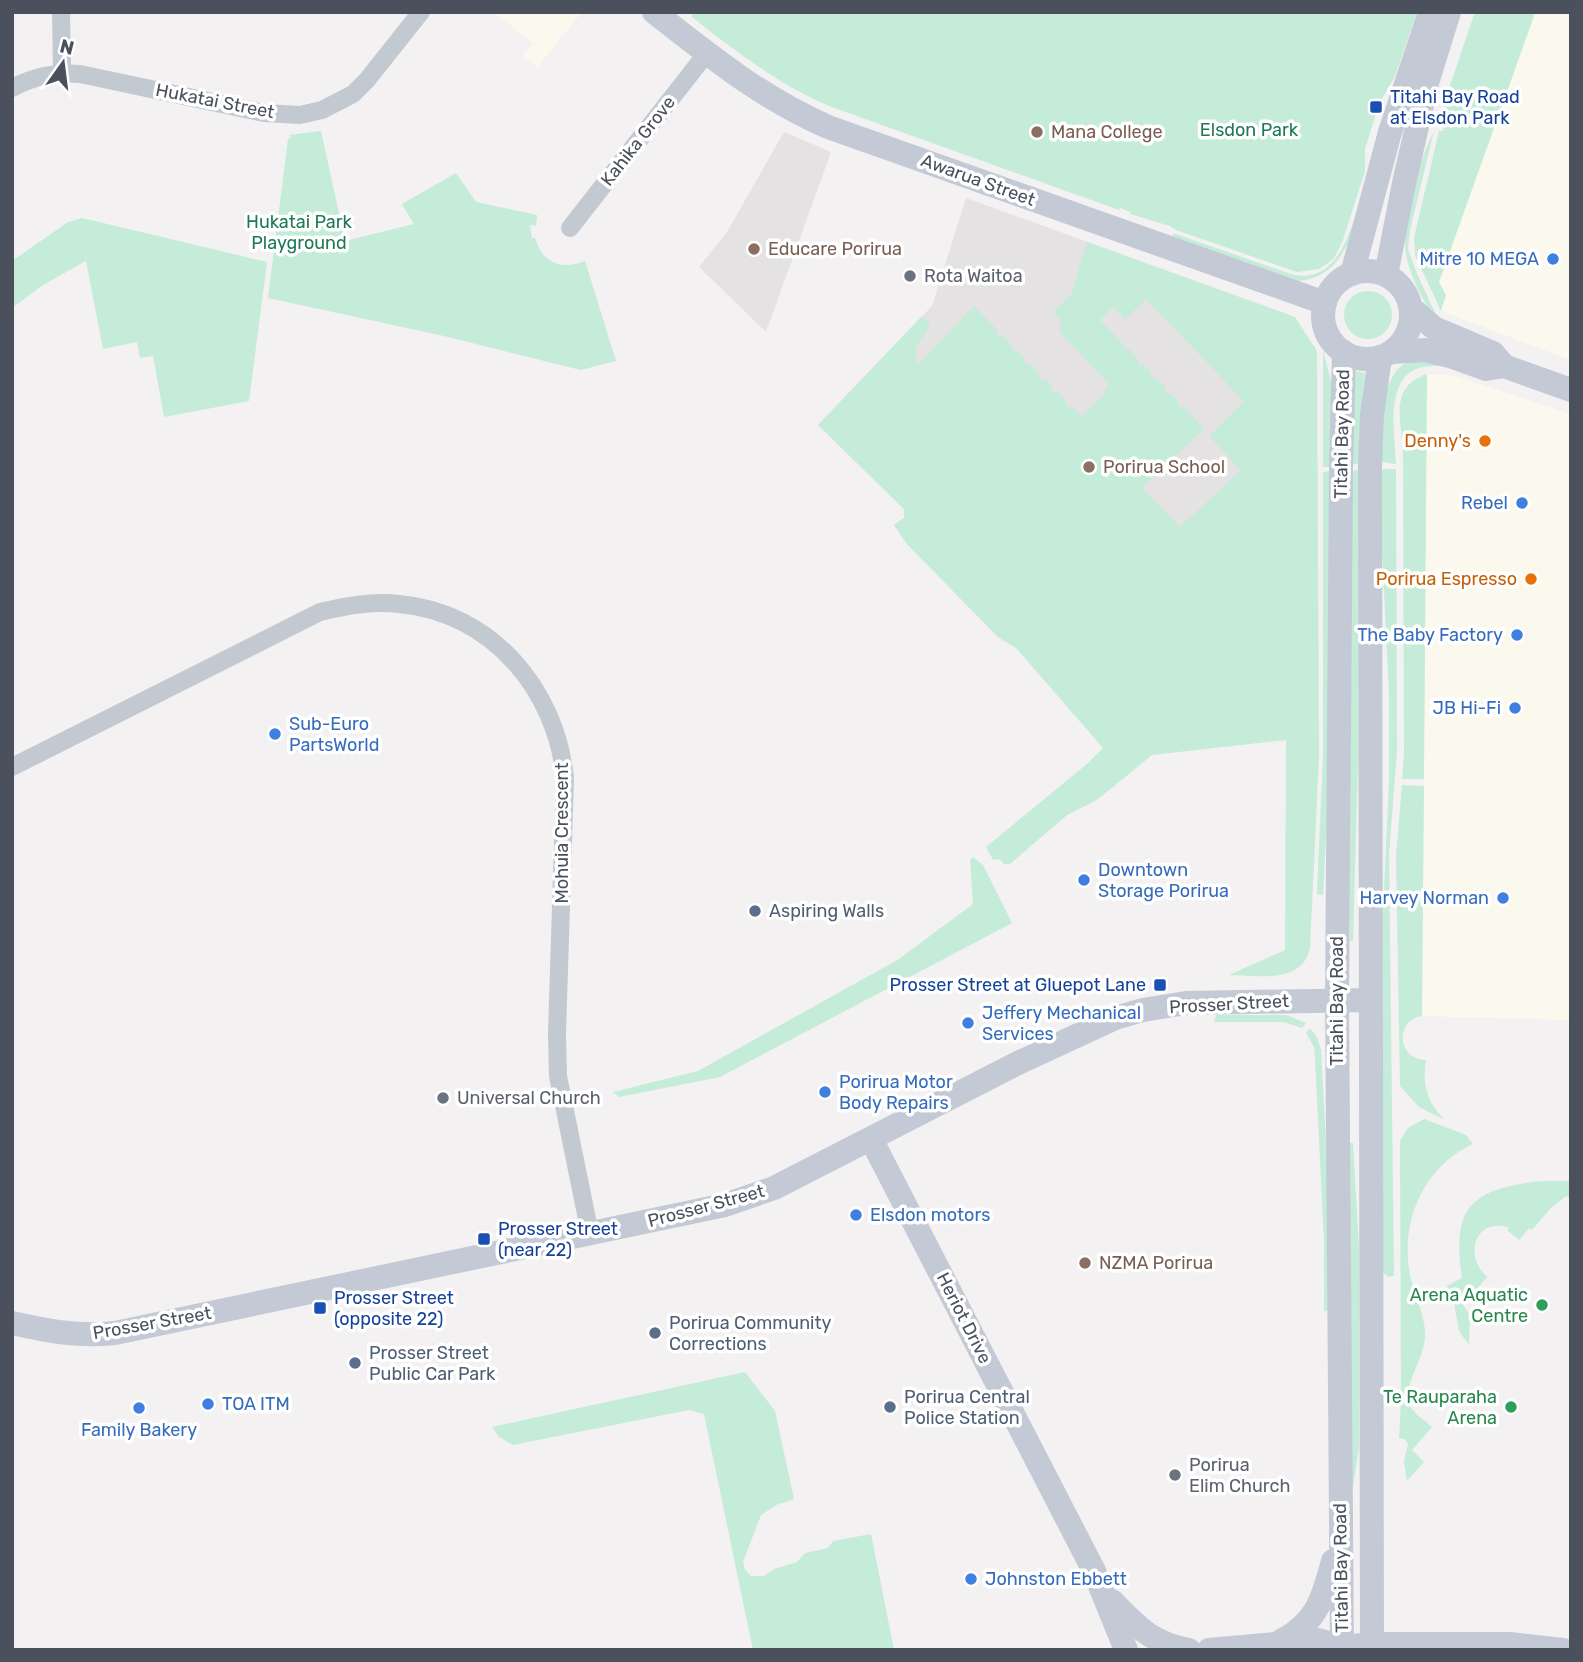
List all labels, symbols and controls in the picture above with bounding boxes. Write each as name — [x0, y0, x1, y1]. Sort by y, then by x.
north arrow — [28, 28, 98, 98]
text: N — [58, 34, 76, 60]
street label: Hukatai Street — [154, 79, 276, 123]
place label: Titahi Bay Road at Elsdon Park — [1390, 86, 1520, 129]
street label: Kahika Grove — [596, 92, 680, 190]
marker: Titahi Bay Road at Elsdon Park — [1368, 99, 1384, 115]
park label: Elsdon Park — [1200, 119, 1299, 141]
place label: Mana College — [1051, 121, 1162, 143]
marker: Mana College — [1029, 124, 1045, 140]
street label: Awarua Street — [918, 149, 1038, 211]
park label: Hukatai Park Playground — [246, 211, 353, 254]
place label: Educare Porirua — [768, 238, 902, 260]
marker: Educare Porirua — [746, 241, 762, 257]
place label: Mitre 10 MEGA — [1419, 248, 1539, 270]
marker: Mitre 10 MEGA — [1545, 251, 1561, 267]
place label: Rota Waitoa — [924, 265, 1023, 287]
marker: Rota Waitoa — [902, 268, 918, 284]
street label: Titahi Bay Road — [1330, 369, 1354, 499]
place label: Denny's — [1404, 430, 1471, 452]
marker: Denny's — [1477, 433, 1493, 449]
place label: Porirua School — [1103, 456, 1225, 478]
marker: Porirua School — [1081, 459, 1097, 475]
place label: Rebel — [1461, 492, 1508, 514]
marker: Rebel — [1514, 495, 1530, 511]
place label: Porirua Espresso — [1376, 568, 1517, 590]
marker: Porirua Espresso — [1523, 571, 1539, 587]
place label: The Baby Factory — [1357, 624, 1503, 646]
marker: The Baby Factory — [1509, 627, 1525, 643]
place label: JB Hi-Fi — [1432, 697, 1501, 719]
marker: JB Hi-Fi — [1507, 700, 1523, 716]
place label: Sub-Euro PartsWorld — [289, 713, 379, 756]
marker: Sub-Euro PartsWorld — [267, 726, 283, 742]
street label: Mohuia Crescent — [551, 763, 573, 903]
place label: Downtown Storage Porirua — [1098, 859, 1229, 902]
marker: Downtown Storage Porirua — [1076, 872, 1092, 888]
place label: Harvey Norman — [1360, 887, 1489, 909]
marker: Harvey Norman — [1495, 890, 1511, 906]
place label: Aspiring Walls — [769, 900, 884, 922]
marker: Aspiring Walls — [747, 903, 763, 919]
street label: Titahi Bay Road — [1326, 936, 1348, 1066]
place label: Prosser Street at Gluepot Lane — [889, 974, 1146, 996]
marker: Prosser Street at Gluepot Lane — [1152, 977, 1168, 993]
street label: Prosser Street — [1169, 990, 1289, 1018]
place label: Jeffery Mechanical Services — [982, 1002, 1141, 1045]
marker: Jeffery Mechanical Services — [960, 1015, 976, 1031]
place label: Porirua Motor Body Repairs — [839, 1071, 953, 1114]
marker: Porirua Motor Body Repairs — [817, 1084, 833, 1100]
place label: Universal Church — [457, 1087, 601, 1109]
marker: Universal Church — [435, 1090, 451, 1106]
street label: Prosser Street — [645, 1180, 767, 1232]
place label: Elsdon motors — [870, 1204, 990, 1226]
marker: Elsdon motors — [848, 1207, 864, 1223]
place label: Prosser Street (near 22) — [498, 1218, 618, 1261]
marker: Prosser Street (near 22) — [476, 1231, 492, 1247]
place label: NZMA Porirua — [1099, 1252, 1213, 1274]
marker: NZMA Porirua — [1077, 1255, 1093, 1271]
street label: Heriot Drive — [932, 1269, 996, 1367]
place label: Arena Aquatic Centre — [1410, 1284, 1528, 1327]
place label: Prosser Street (opposite 22) — [334, 1287, 454, 1330]
marker: Arena Aquatic Centre — [1534, 1297, 1550, 1313]
marker: Prosser Street (opposite 22) — [312, 1300, 328, 1316]
street label: Prosser Street — [91, 1302, 213, 1344]
place label: Porirua Community Corrections — [669, 1312, 831, 1355]
marker: Porirua Community Corrections — [647, 1325, 663, 1341]
place label: Prosser Street Public Car Park — [369, 1342, 496, 1385]
marker: Prosser Street Public Car Park — [347, 1355, 363, 1371]
place label: Porirua Central Police Station — [904, 1386, 1030, 1429]
place label: Te Rauparaha Arena — [1383, 1386, 1497, 1429]
place label: TOA ITM — [222, 1393, 290, 1415]
marker: TOA ITM — [200, 1396, 216, 1412]
marker: Porirua Central Police Station — [882, 1399, 898, 1415]
marker: Te Rauparaha Arena — [1503, 1399, 1519, 1415]
marker: Family Bakery — [131, 1400, 147, 1416]
place label: Family Bakery — [81, 1419, 197, 1441]
place label: Porirua Elim Church — [1189, 1454, 1290, 1497]
marker: Porirua Elim Church — [1167, 1467, 1183, 1483]
street label: Titahi Bay Road — [1329, 1503, 1353, 1633]
place label: Johnston Ebbett — [985, 1568, 1127, 1590]
marker: Johnston Ebbett — [963, 1571, 979, 1587]

